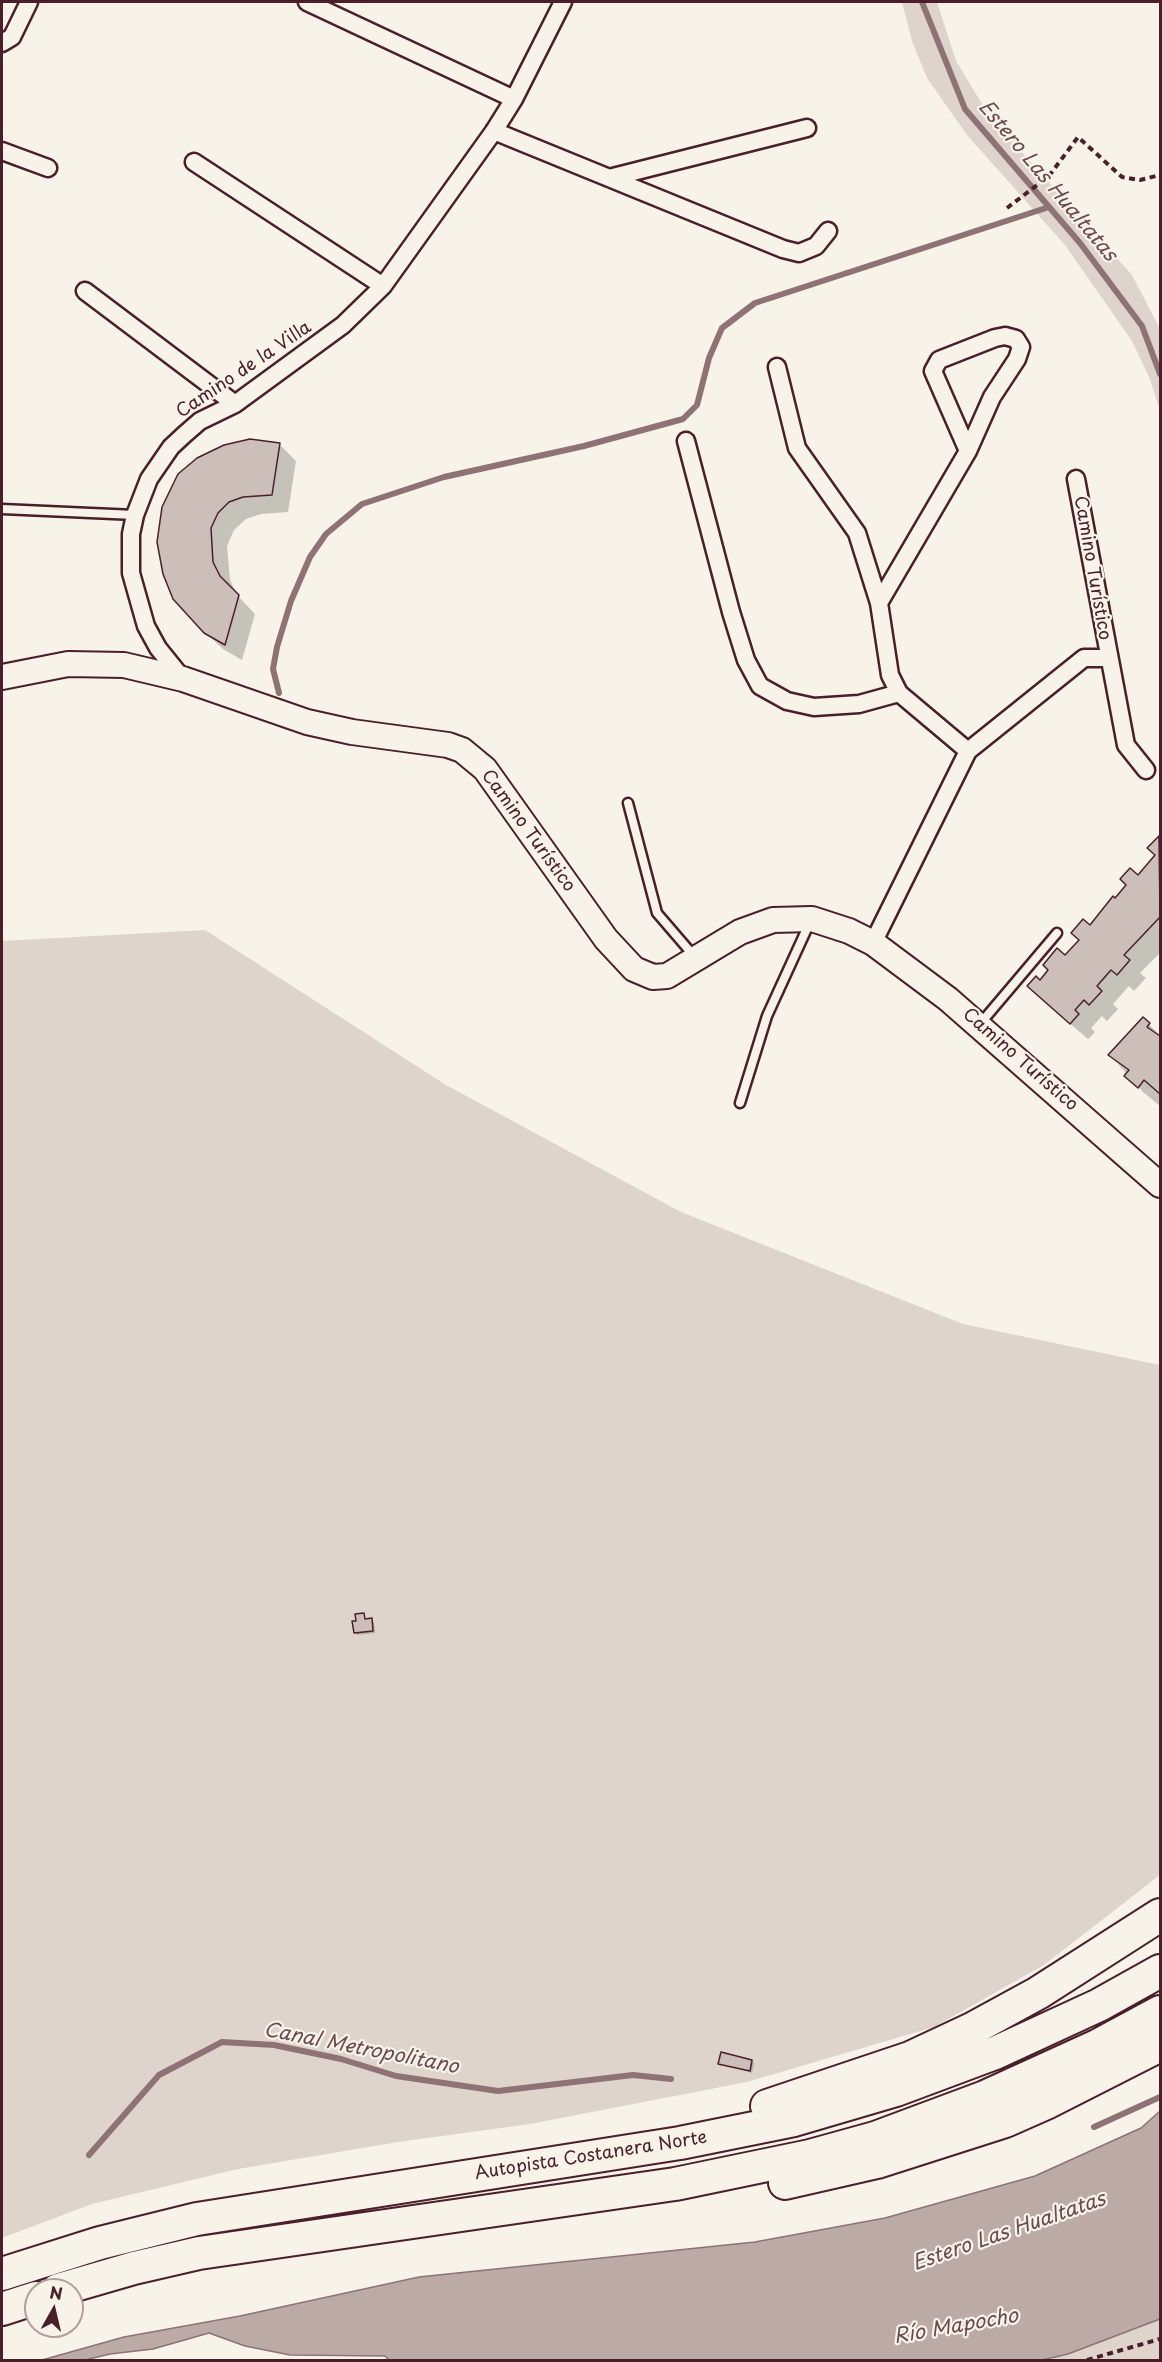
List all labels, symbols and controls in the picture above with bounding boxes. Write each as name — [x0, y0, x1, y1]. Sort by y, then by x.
water label: Estero Las Hualtatas — [973, 96, 1121, 266]
street label: Camino de la Villa — [172, 317, 316, 423]
street label: Camino Turístico — [1069, 494, 1115, 642]
street label: Camino Turístico — [476, 766, 580, 896]
street label: Camino Turístico — [958, 1004, 1082, 1116]
water label: Canal Metropolitano — [262, 2018, 460, 2080]
street label: Autopista Costanera Norte — [473, 2127, 709, 2185]
water label: Estero Las Hualtatas — [909, 2188, 1109, 2276]
north arrow — [24, 2278, 84, 2338]
text: N — [48, 2279, 64, 2305]
water label: Río Mapocho — [892, 2304, 1020, 2350]

